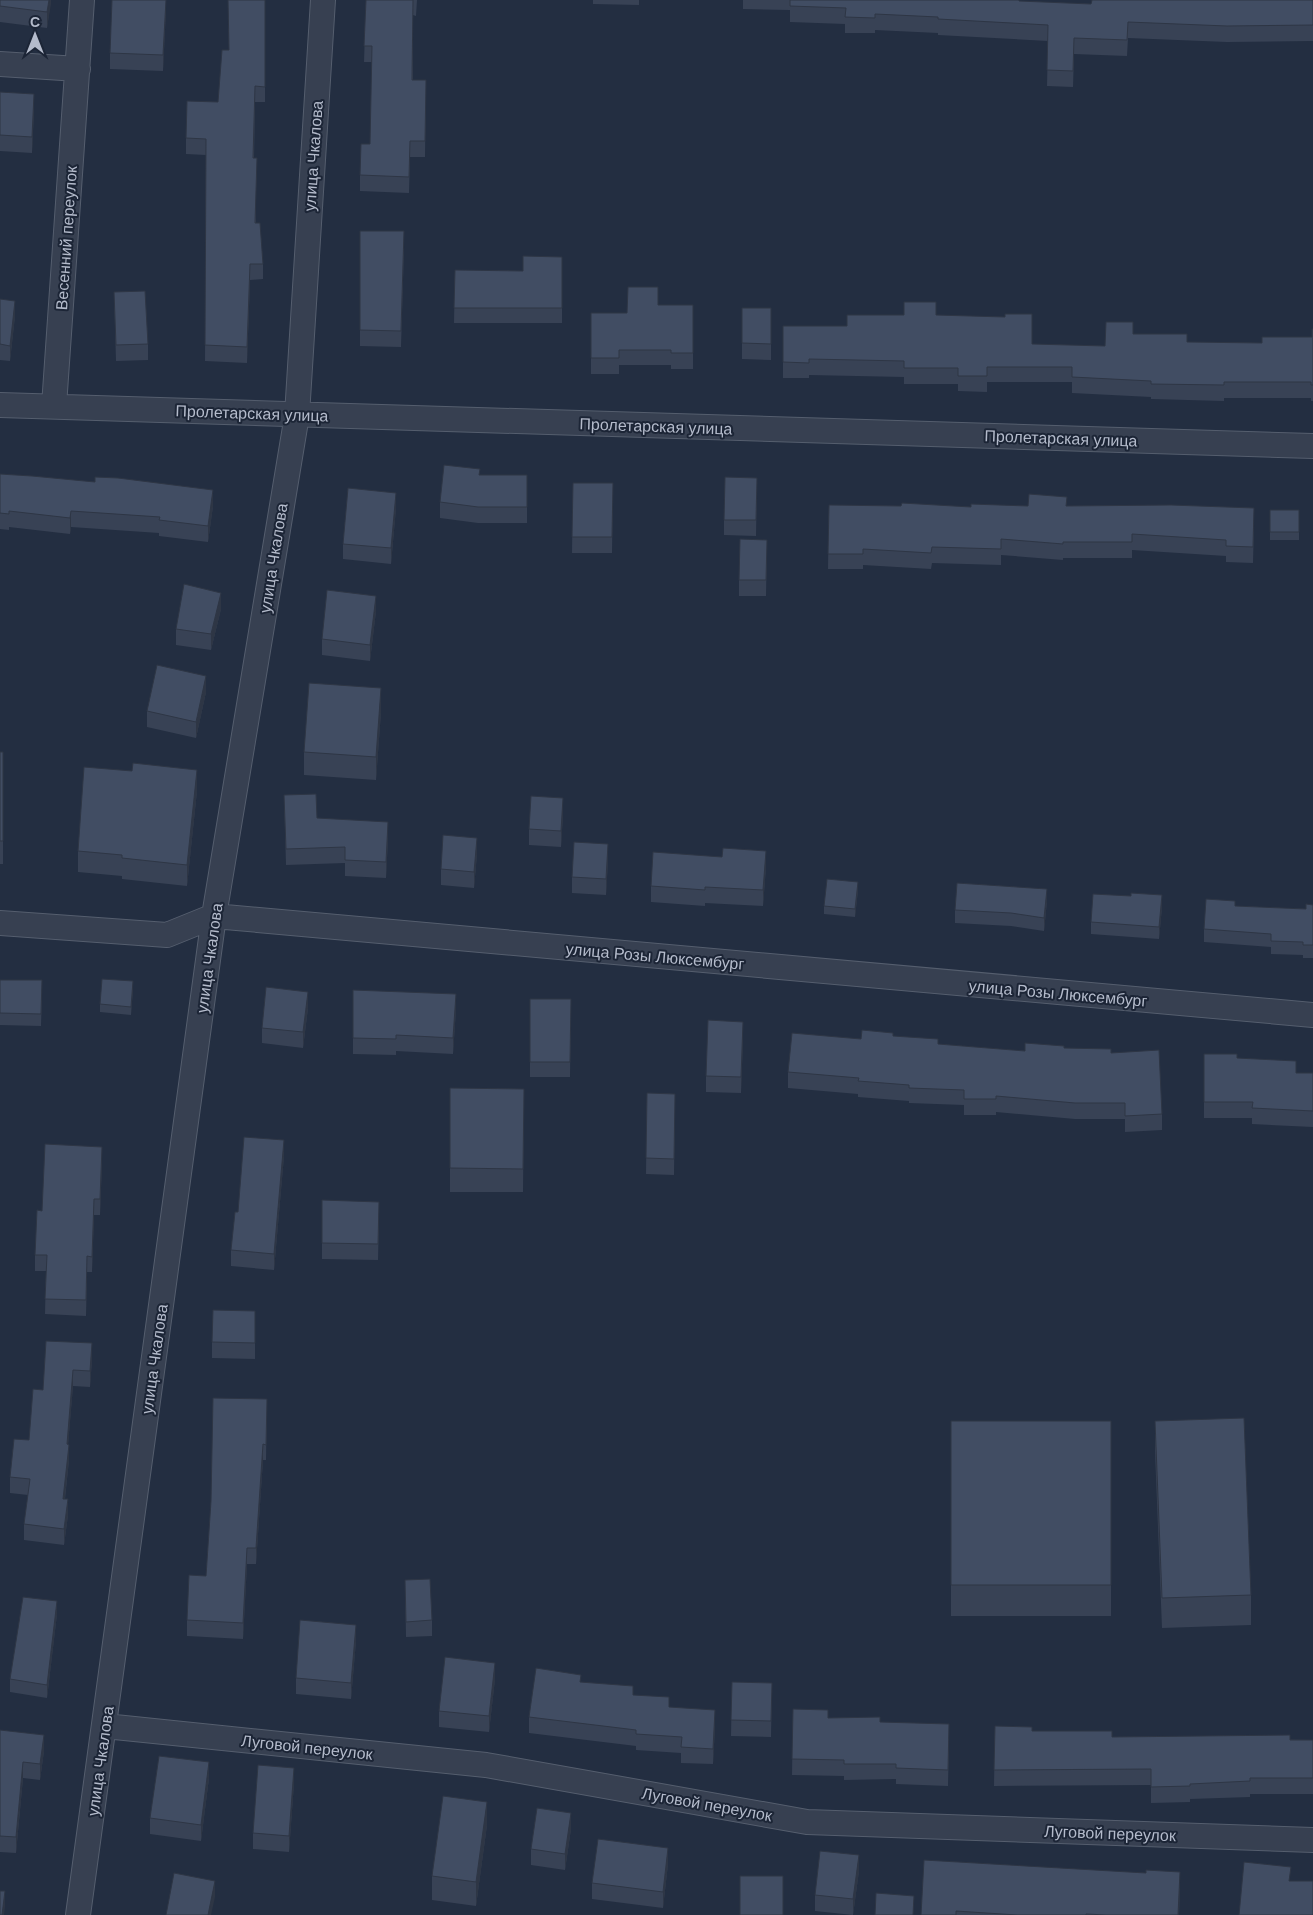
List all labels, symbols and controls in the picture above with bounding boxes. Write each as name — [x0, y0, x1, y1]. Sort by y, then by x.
north arrow — [10, 10, 60, 60]
text: С — [30, 14, 40, 30]
street label: улица Чкалова — [301, 100, 326, 212]
street label: Весенний переулок — [53, 164, 80, 311]
street label: Пролетарская улица — [175, 402, 329, 425]
street label: Пролетарская улица — [579, 415, 733, 438]
street label: Пролетарская улица — [984, 427, 1138, 450]
street label: улица Чкалова — [256, 502, 291, 614]
street label: улица Чкалова — [193, 902, 226, 1014]
street label: улица Розы Люксембург — [565, 940, 745, 973]
street label: улица Розы Люксембург — [968, 977, 1148, 1010]
street label: улица Чкалова — [138, 1303, 171, 1415]
street label: улица Чкалова — [84, 1705, 117, 1817]
street label: Луговой переулок — [240, 1732, 374, 1763]
street label: Луговой переулок — [640, 1785, 774, 1824]
street label: Луговой переулок — [1044, 1823, 1177, 1844]

